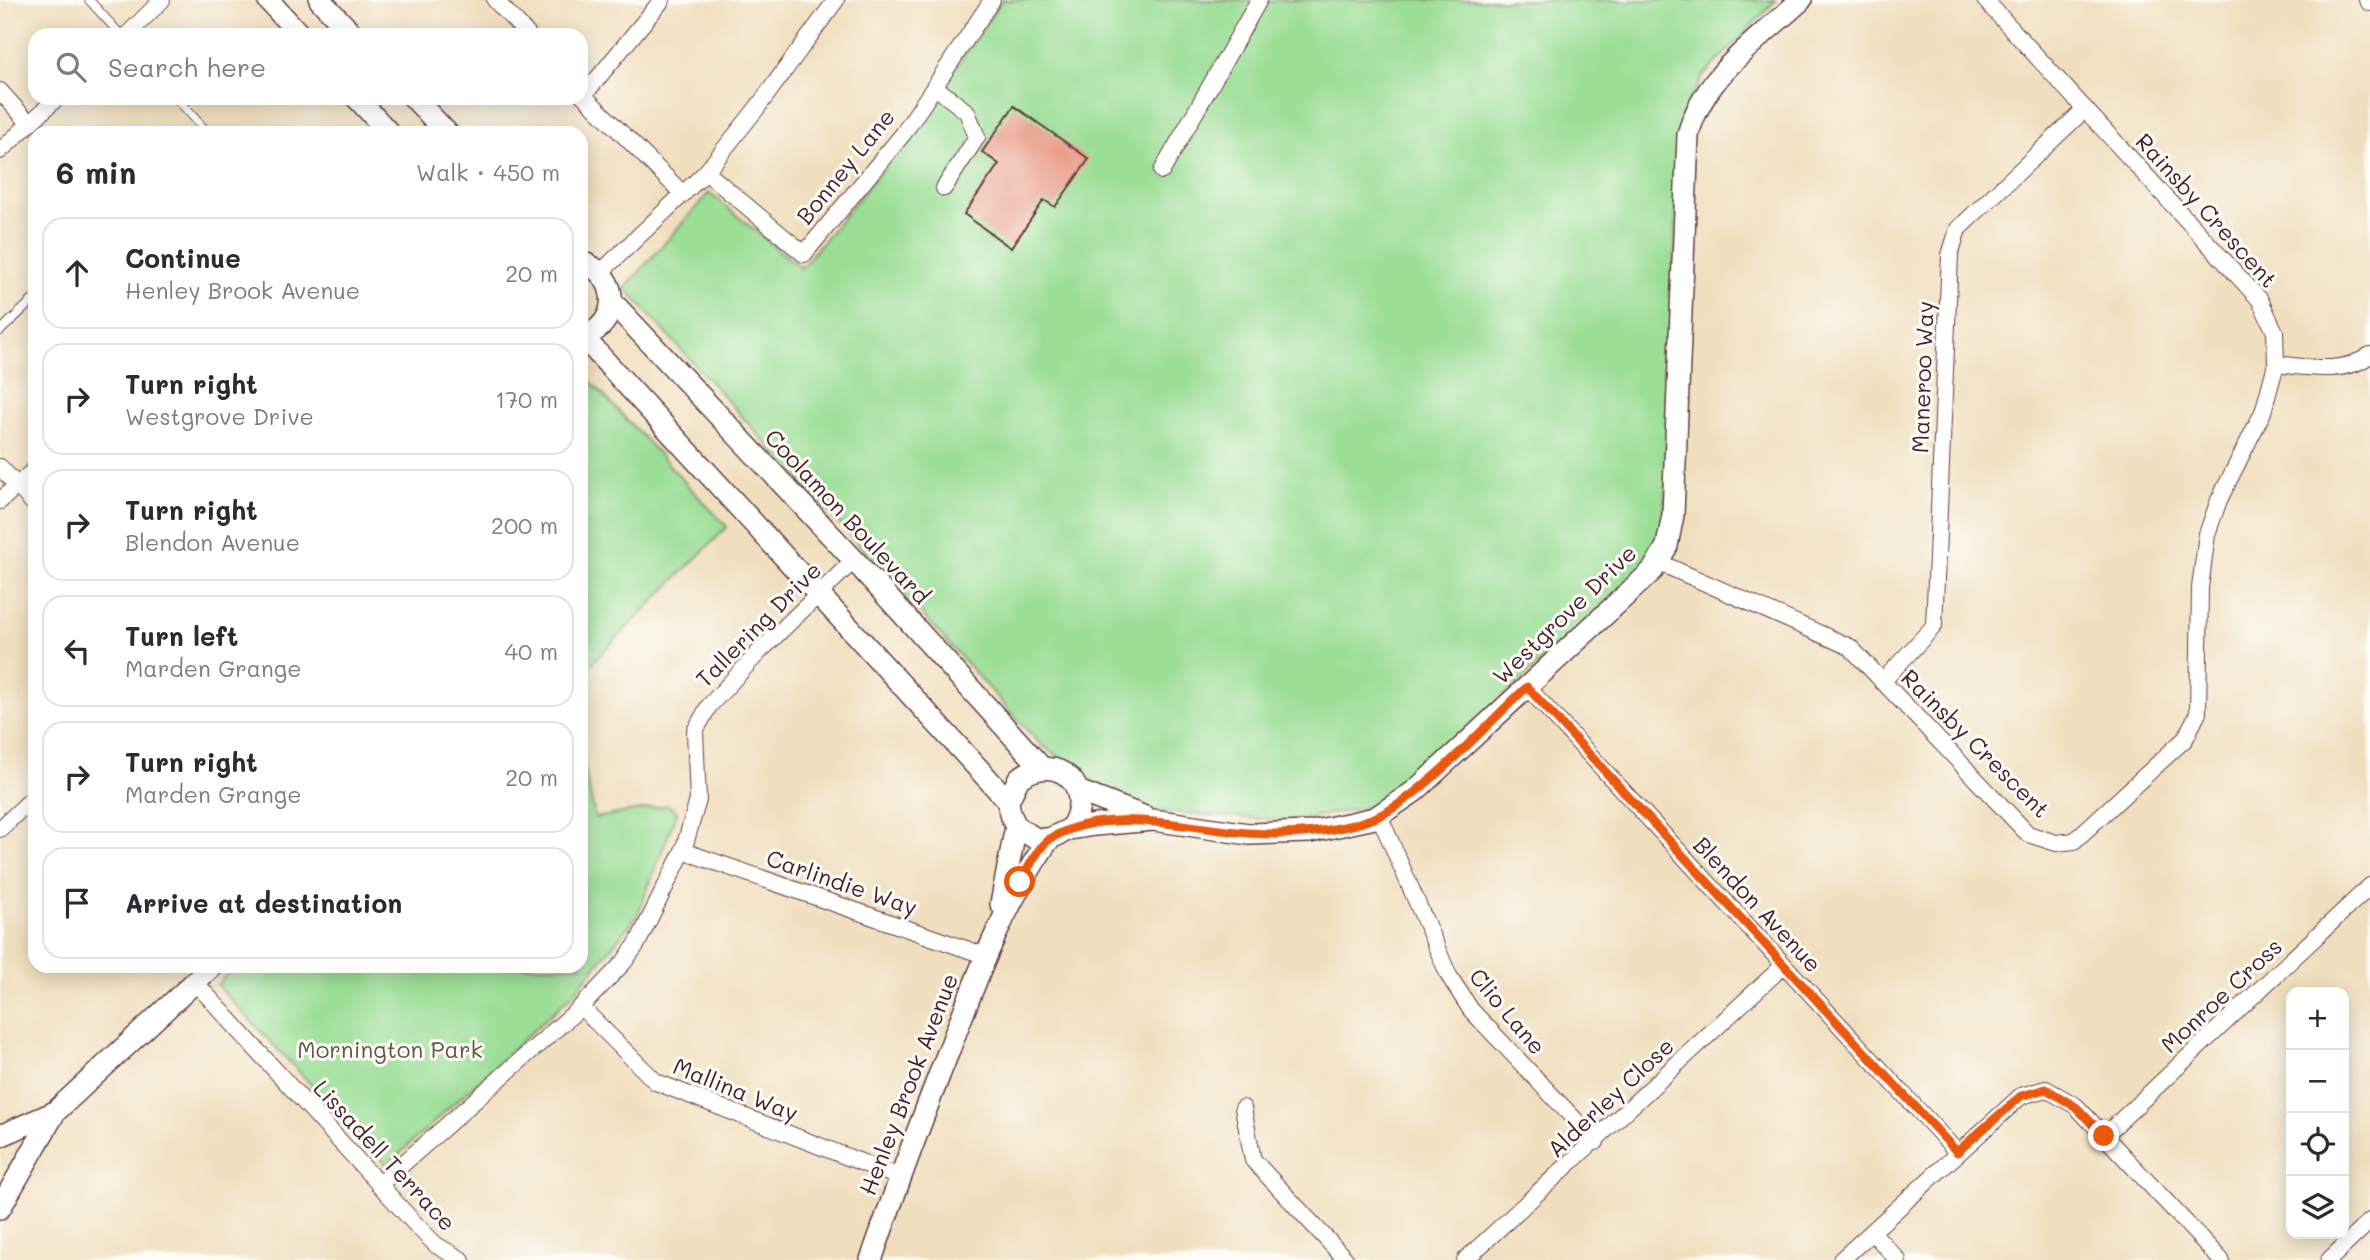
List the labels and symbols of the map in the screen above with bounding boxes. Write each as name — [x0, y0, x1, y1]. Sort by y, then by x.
street label: Bonney Lane — [789, 102, 901, 230]
street label: Rainsby Crescent — [2130, 126, 2284, 294]
street label: Maneroo Way — [1904, 300, 1940, 454]
street label: Coolamon Boulevard — [759, 422, 937, 610]
street label: Westgrove Drive — [1486, 538, 1642, 690]
street label: Tallering Drive — [689, 555, 827, 693]
street label: Rainsby Crescent — [1895, 662, 2057, 824]
street label: Blendon Avenue — [1687, 830, 1829, 978]
street label: Carlindie Way — [763, 842, 921, 922]
route start — [1004, 866, 1035, 897]
street label: Monroe Cross — [2154, 931, 2288, 1059]
street label: Clio Lane — [1463, 962, 1553, 1060]
street label: Henley Brook Avenue — [852, 969, 964, 1199]
street label: Alderley Close — [1540, 1031, 1680, 1163]
park label: Mornington Park — [297, 1034, 483, 1064]
street label: Mallina Way — [669, 1050, 803, 1128]
street label: Lissadell Terrace — [307, 1073, 463, 1237]
route end — [2088, 1120, 2119, 1151]

